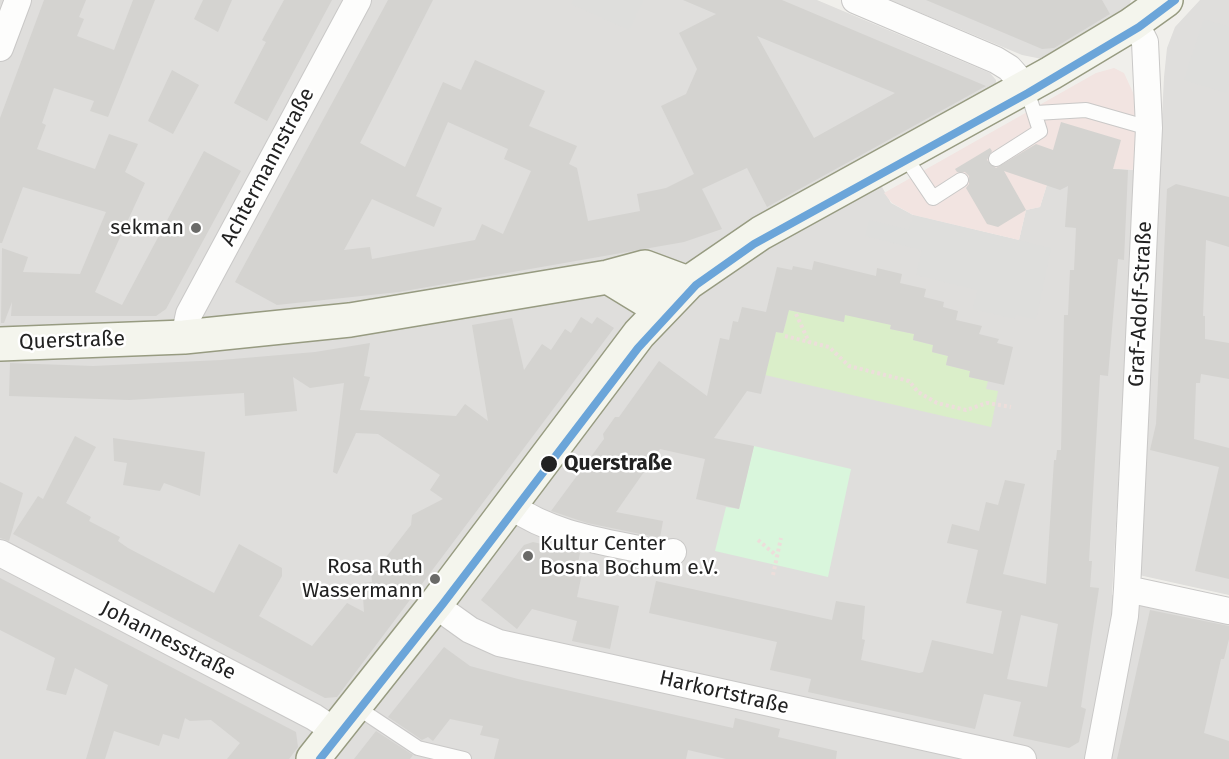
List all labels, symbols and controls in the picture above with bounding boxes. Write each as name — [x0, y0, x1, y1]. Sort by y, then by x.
street label: Achtermannstraße — [216, 84, 320, 250]
place label: sekman — [110, 215, 184, 241]
marker: sekman — [189, 221, 203, 235]
street label: Graf-Adolf-Straße — [1124, 221, 1158, 387]
street label: Querstraße — [19, 327, 125, 355]
place label: Querstraße — [564, 451, 672, 477]
marker: Querstraße — [539, 454, 559, 474]
place label: Kultur Center Bosna Bochum e.V. — [540, 531, 718, 581]
marker: Kultur Center Bosna Bochum e.V. — [521, 549, 535, 563]
place label: Rosa Ruth Wassermann — [302, 554, 423, 604]
marker: Rosa Ruth Wassermann — [428, 572, 442, 586]
street label: Johannesstraße — [96, 596, 240, 686]
street label: Harkortstraße — [657, 666, 791, 720]

